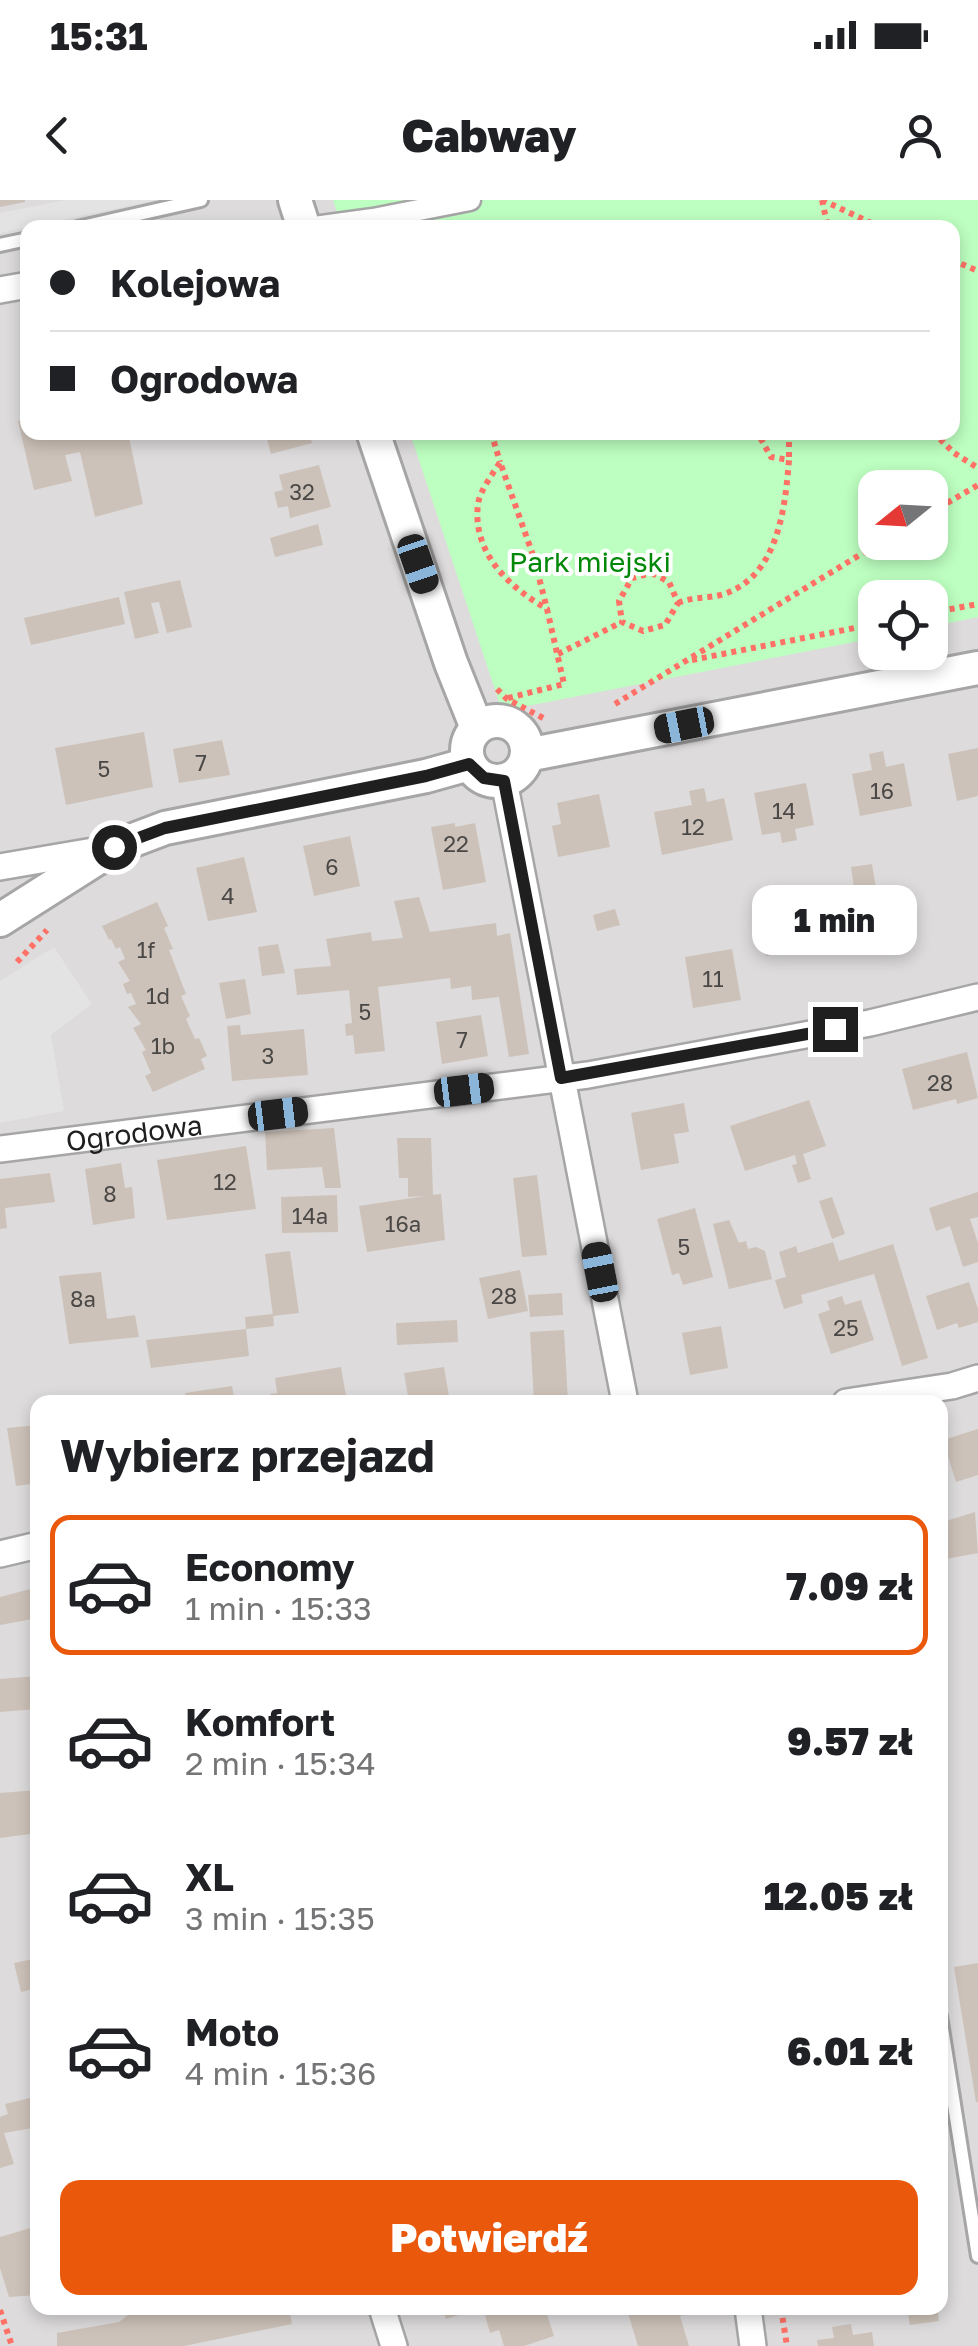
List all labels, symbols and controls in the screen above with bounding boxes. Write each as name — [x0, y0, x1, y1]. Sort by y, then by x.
text: 15:31 — [50, 13, 148, 58]
icon: back — [30, 108, 85, 163]
text: Cabway — [401, 108, 577, 162]
icon: person — [893, 108, 948, 163]
text: Kolejowa — [110, 260, 280, 305]
text: Ogrodowa — [110, 356, 298, 401]
north arrow — [858, 470, 948, 560]
map controls — [858, 470, 948, 670]
house number: 32 — [289, 478, 315, 505]
car — [394, 531, 442, 597]
park label: Park miejski — [509, 545, 671, 578]
button: locate — [858, 580, 948, 670]
car — [652, 705, 716, 745]
house number: 7 — [195, 749, 207, 776]
house number: 5 — [98, 755, 110, 782]
house number: 16 — [870, 777, 894, 804]
house number: 14 — [772, 797, 796, 824]
house number: 12 — [681, 813, 705, 840]
route start — [92, 825, 137, 870]
house number: 22 — [443, 830, 469, 857]
house number: 6 — [325, 853, 339, 880]
house number: 4 — [221, 882, 235, 909]
callout: 1 min — [752, 884, 918, 954]
text: 1 min — [794, 901, 875, 939]
house number: 1f — [137, 936, 155, 963]
house number: 11 — [702, 965, 724, 992]
house number: 1d — [146, 982, 170, 1009]
house number: 5 — [359, 998, 371, 1025]
route end — [813, 1007, 858, 1052]
house number: 7 — [456, 1026, 468, 1053]
house number: 1b — [151, 1032, 175, 1059]
house number: 3 — [262, 1042, 274, 1069]
house number: 28 — [927, 1069, 953, 1096]
car — [432, 1071, 496, 1109]
car — [246, 1095, 310, 1133]
street label: Ogrodowa — [64, 1107, 204, 1157]
house number: 12 — [213, 1168, 237, 1195]
house number: 8 — [103, 1180, 117, 1207]
house number: 14a — [292, 1202, 328, 1229]
house number: 16a — [385, 1210, 421, 1237]
house number: 5 — [678, 1233, 690, 1260]
car — [580, 1240, 620, 1304]
house number: 28 — [491, 1282, 517, 1309]
house number: 8a — [70, 1285, 96, 1312]
house number: 25 — [833, 1314, 859, 1341]
text: Wybierz przejazd — [60, 1428, 435, 1482]
icon: car — [65, 1540, 155, 1630]
text: Economy — [185, 1544, 354, 1589]
text: 7.09 zł — [786, 1563, 913, 1608]
text: 1 min · 15:33 — [185, 1589, 372, 1627]
icon: car — [65, 1695, 155, 1785]
text: Komfort — [185, 1699, 335, 1744]
text: 9.57 zł — [787, 1718, 913, 1763]
text: 2 min · 15:34 — [185, 1744, 376, 1782]
icon: car — [65, 1850, 155, 1940]
text: XL — [185, 1854, 234, 1899]
text: 12.05 zł — [764, 1873, 913, 1918]
text: 3 min · 15:35 — [185, 1899, 375, 1937]
icon: car — [65, 2005, 155, 2095]
text: Moto — [185, 2009, 279, 2054]
text: 6.01 zł — [787, 2028, 913, 2073]
text: 4 min · 15:36 — [185, 2054, 376, 2092]
button: Potwierdź — [60, 2180, 918, 2295]

